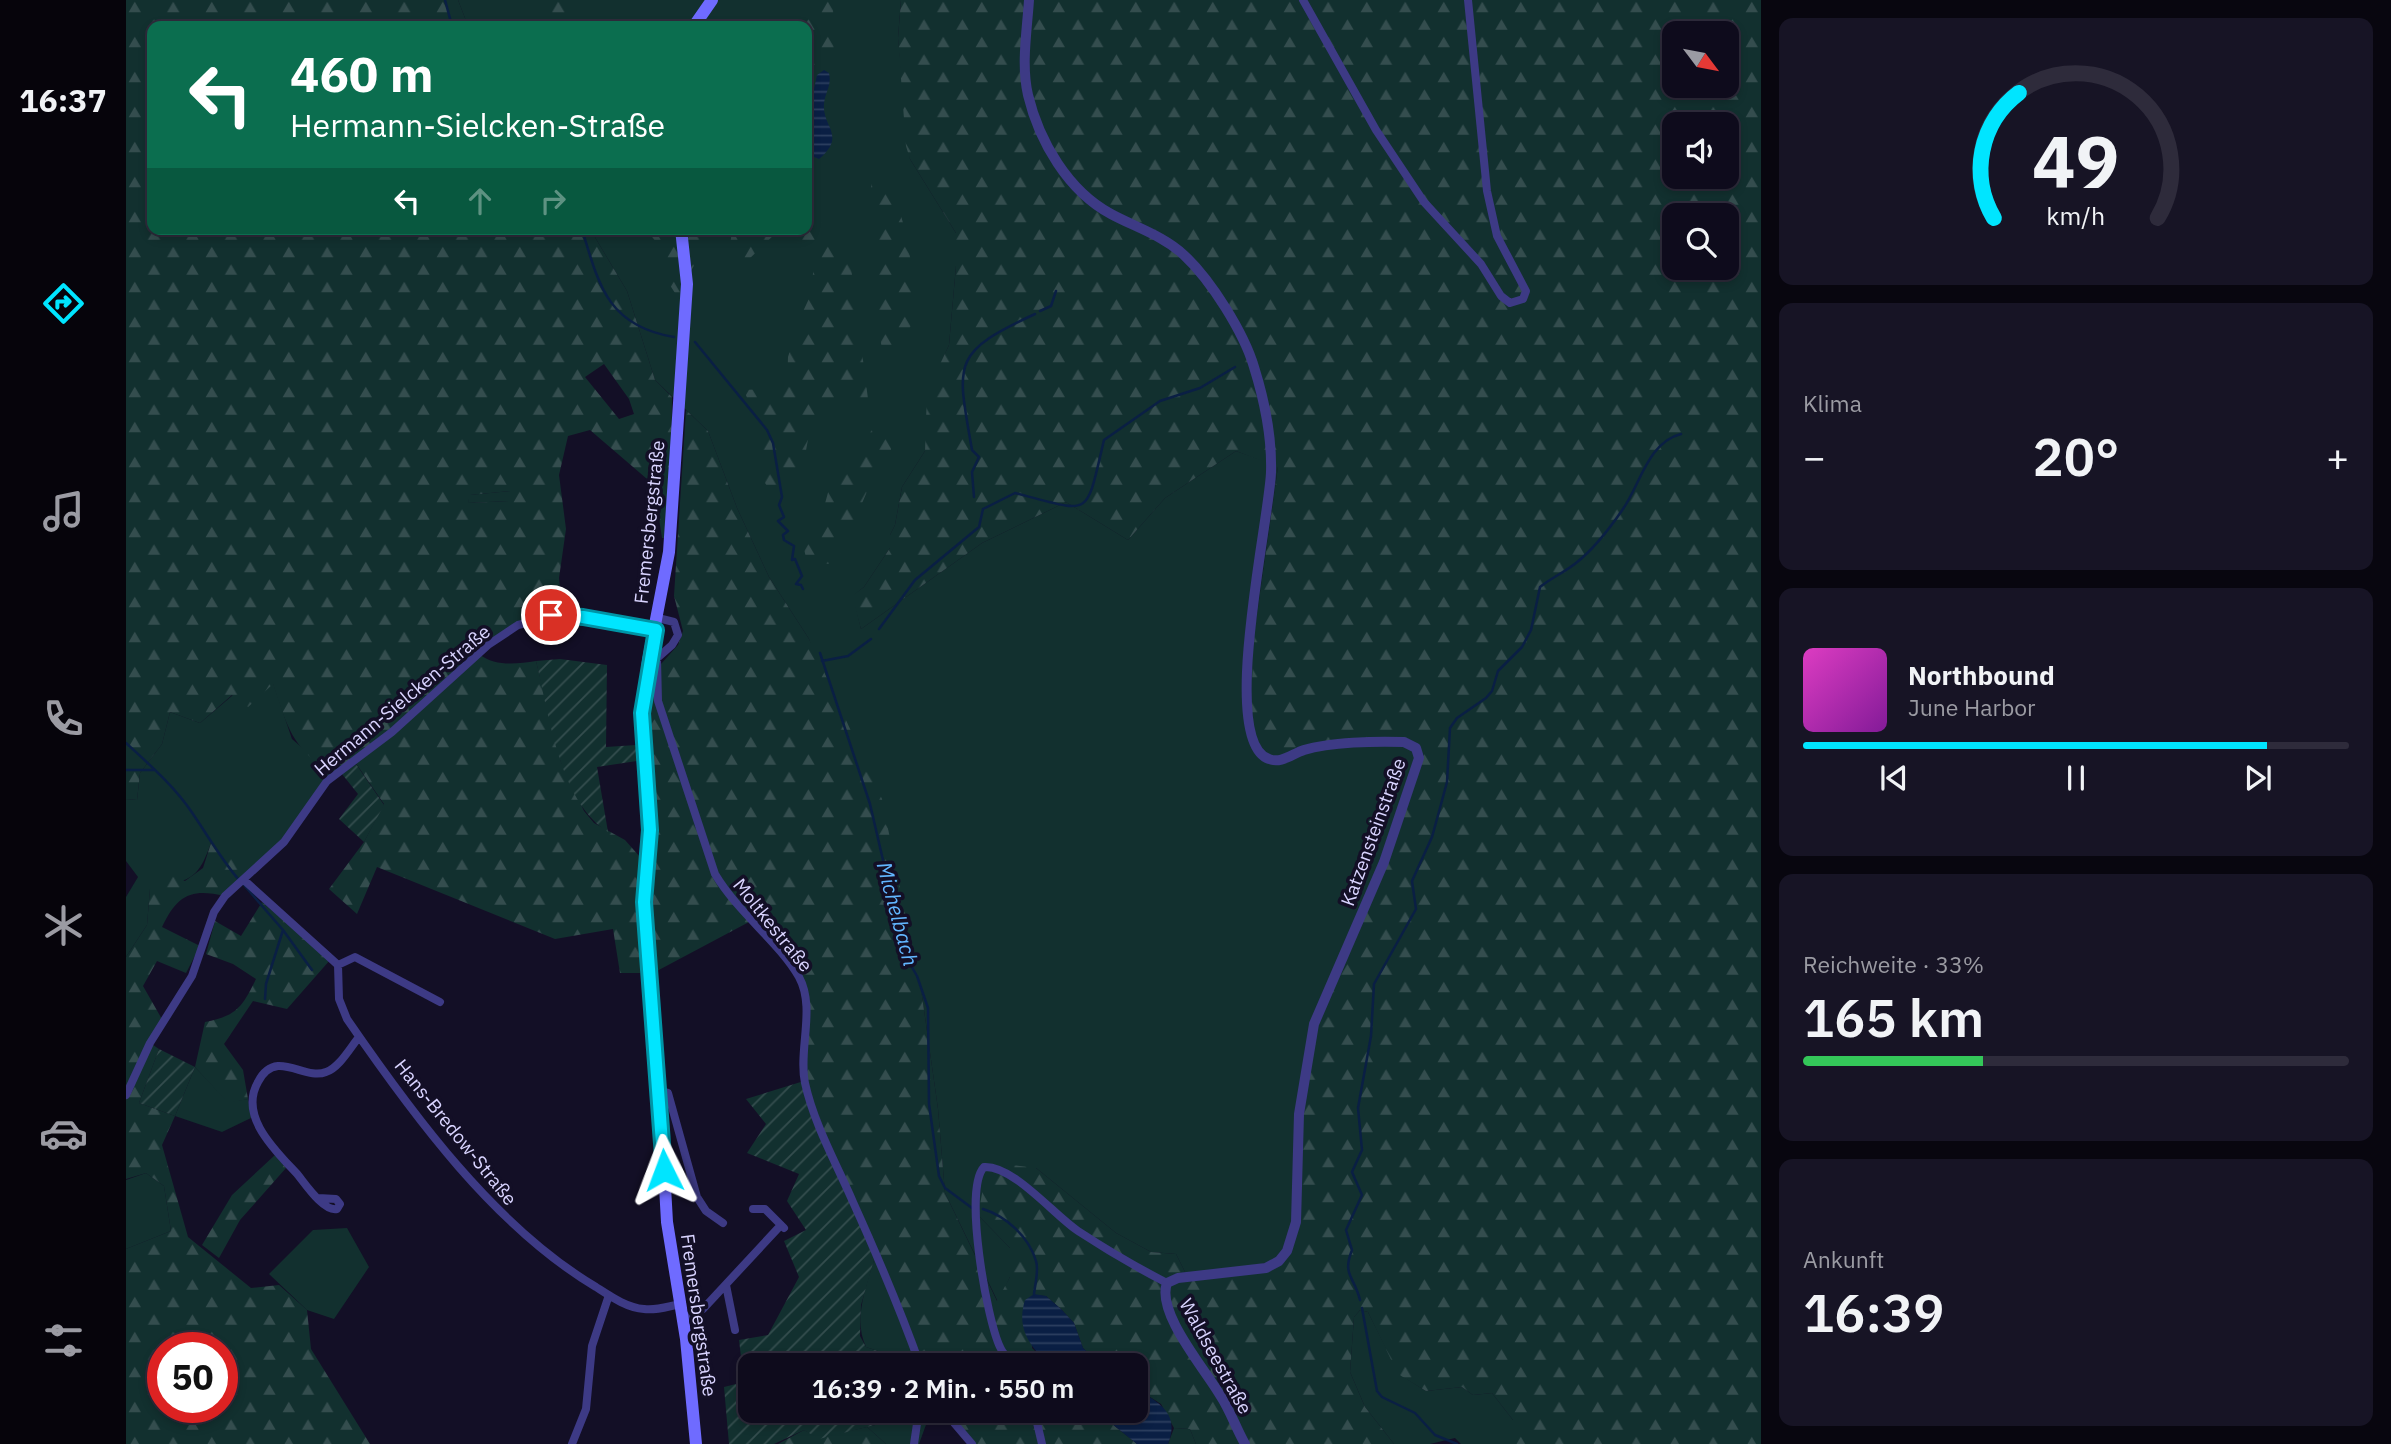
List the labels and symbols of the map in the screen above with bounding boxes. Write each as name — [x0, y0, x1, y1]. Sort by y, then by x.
north arrow — [1662, 21, 1740, 98]
street label: Fremersbergstraße — [628, 439, 670, 605]
pin — [521, 585, 581, 645]
street label: Hermann-Sielcken-Straße — [309, 619, 495, 781]
street label: Katzensteinstraße — [1335, 755, 1411, 909]
water label: Michelbach — [871, 859, 925, 969]
street label: Moltkestraße — [728, 873, 818, 977]
street label: Hans-Bredow-Straße — [390, 1054, 522, 1210]
position arrow — [627, 1133, 701, 1207]
street label: Fremersbergstraße — [676, 1232, 722, 1398]
street label: Waldseestraße — [1174, 1294, 1258, 1418]
speed limit sign: 50 — [147, 1332, 238, 1423]

